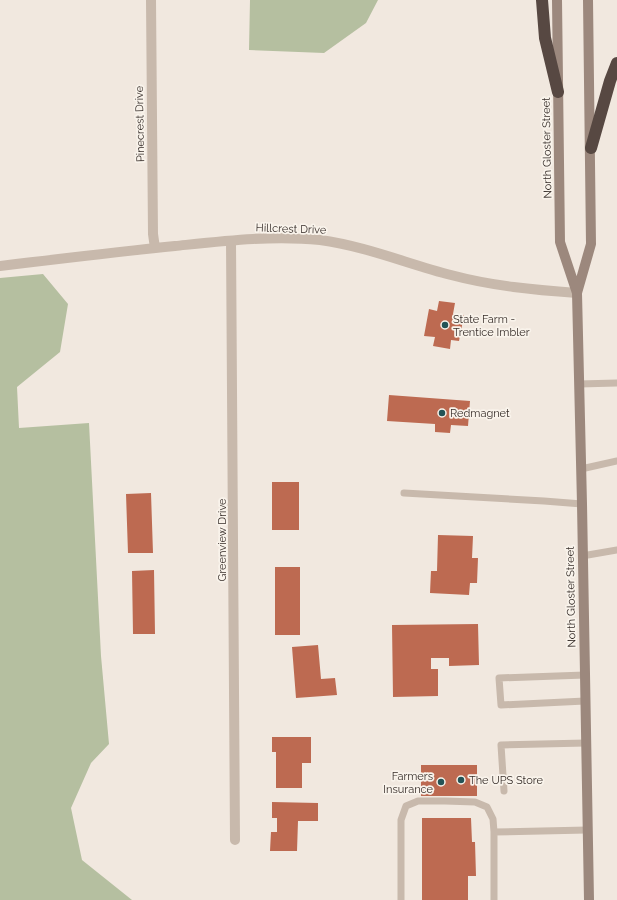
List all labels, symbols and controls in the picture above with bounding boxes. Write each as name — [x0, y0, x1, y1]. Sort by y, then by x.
street label: Pinecrest Drive — [133, 85, 147, 162]
street label: North Gloster Street — [540, 97, 554, 199]
street label: Hillcrest Drive — [255, 221, 327, 237]
place label: State Farm - Trentice Imbler — [453, 313, 530, 339]
marker: State Farm - Trentice Imbler — [440, 320, 450, 330]
place label: Redmagnet — [450, 407, 510, 420]
marker: Redmagnet — [437, 408, 447, 418]
street label: Greenview Drive — [216, 498, 229, 582]
street label: North Gloster Street — [564, 546, 578, 648]
place label: Farmers Insurance — [383, 770, 434, 796]
place label: The UPS Store — [469, 774, 543, 787]
marker: The UPS Store — [456, 775, 466, 785]
marker: Farmers Insurance — [436, 777, 446, 787]

